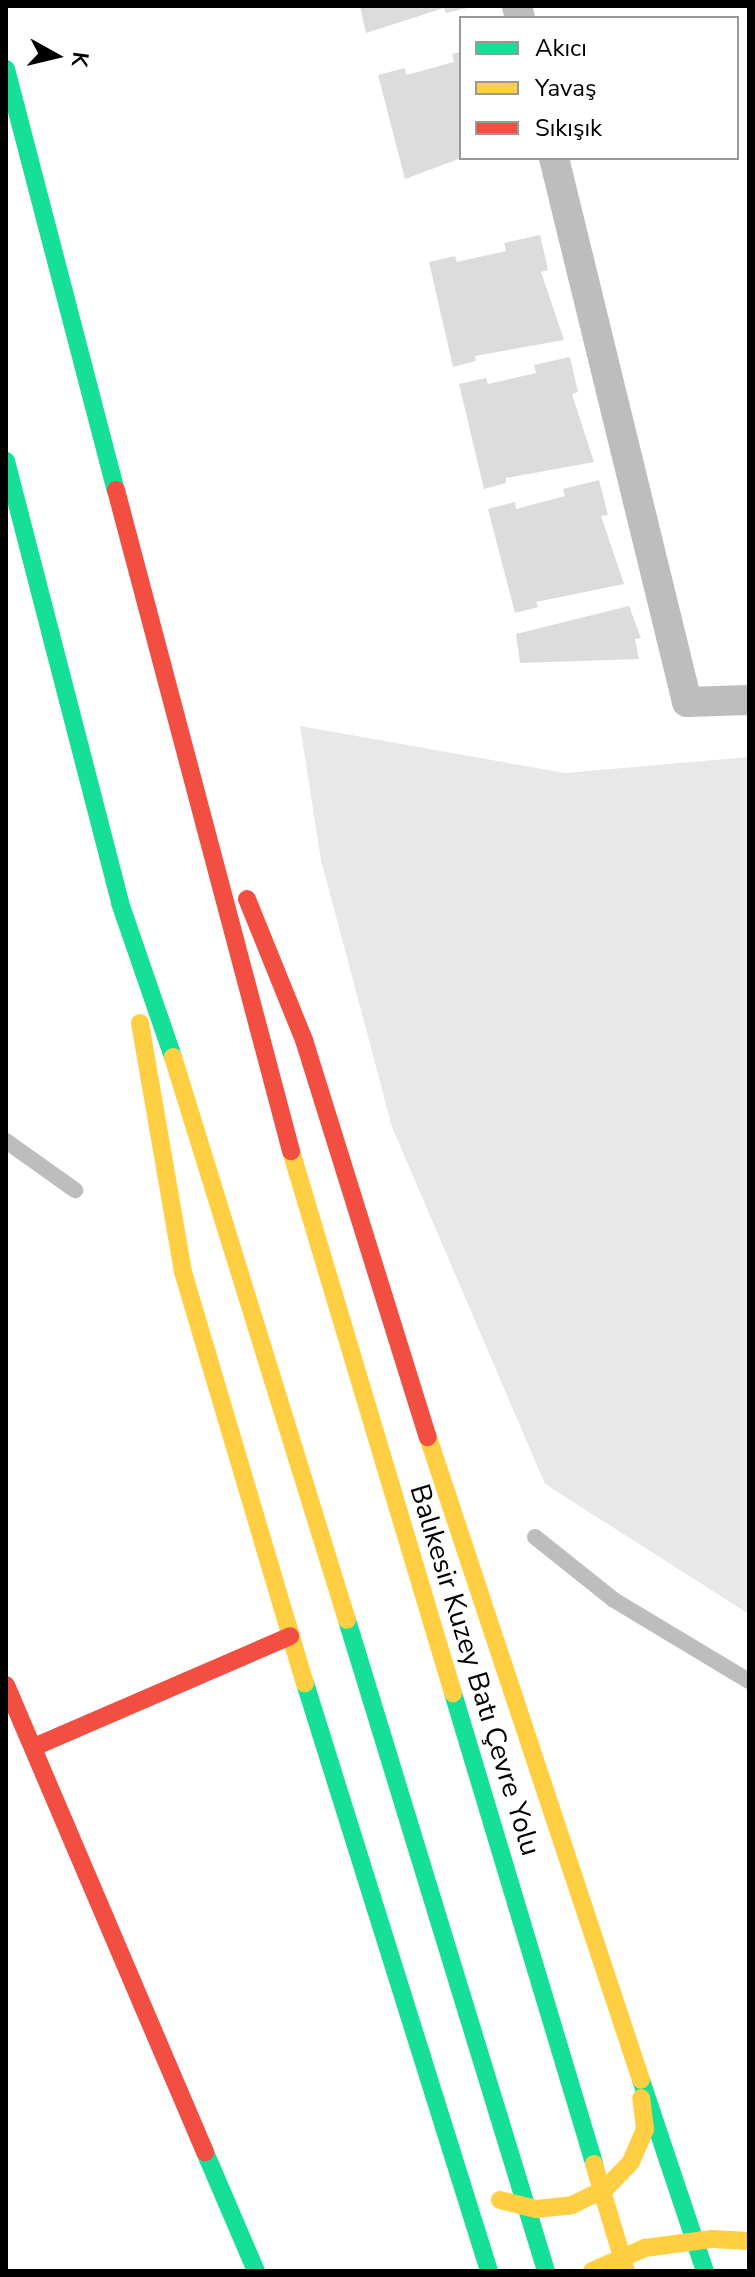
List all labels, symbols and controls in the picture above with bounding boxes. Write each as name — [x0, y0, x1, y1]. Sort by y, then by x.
north arrow — [16, 16, 96, 96]
legend — [459, 16, 739, 160]
text: Akıcı — [535, 32, 587, 64]
text: K — [64, 50, 96, 69]
text: Yavaş — [535, 72, 596, 104]
text: Sıkışık — [535, 112, 602, 144]
street label: Balıkesir Kuzey Batı Çevre Yolu — [402, 1480, 548, 1860]

